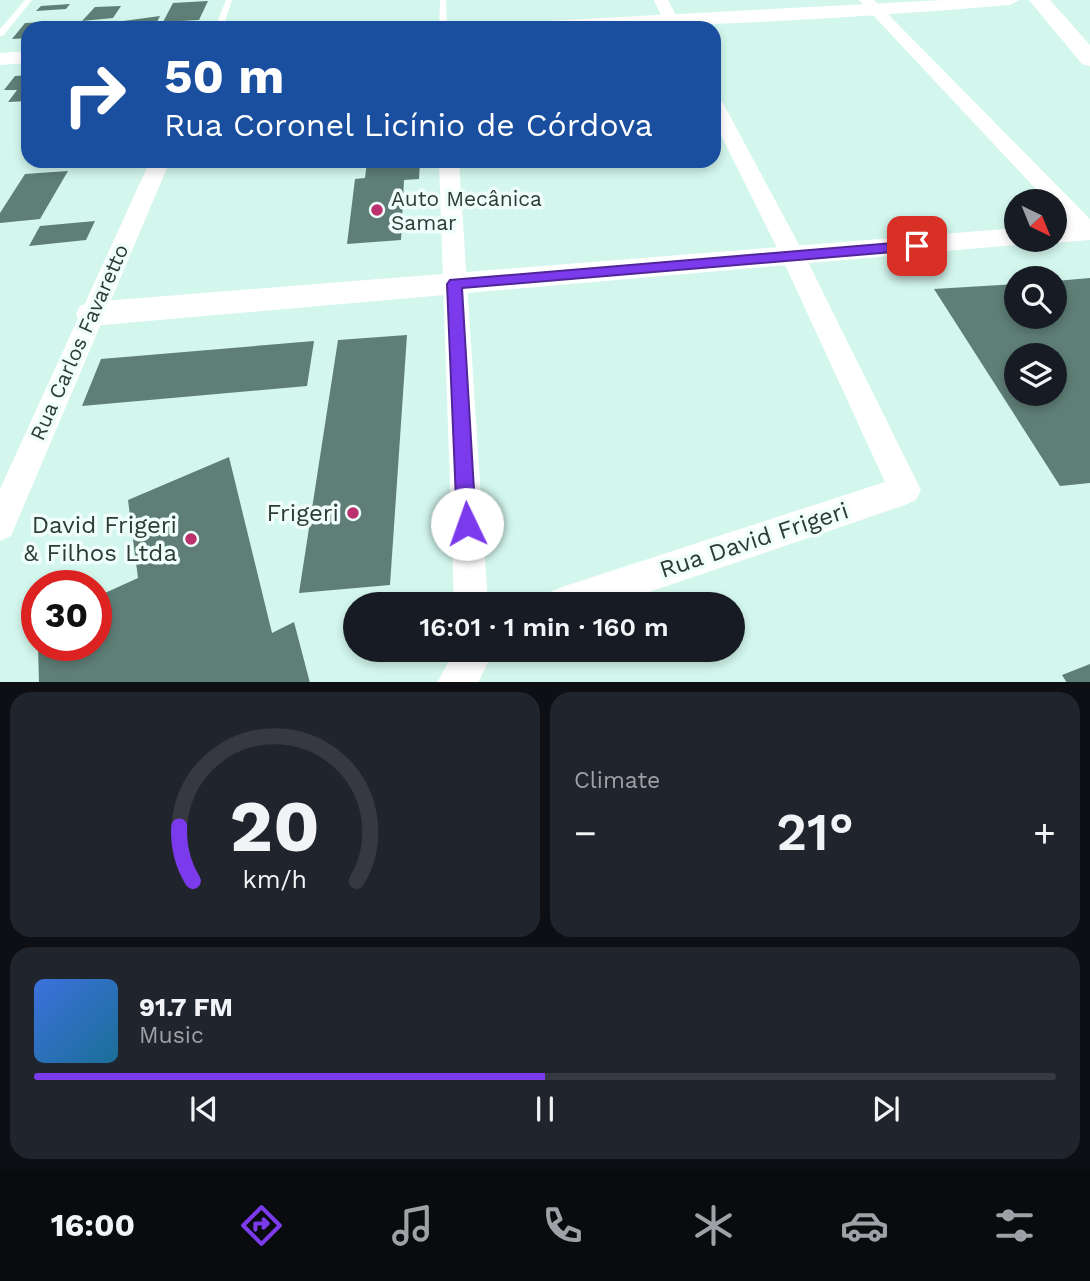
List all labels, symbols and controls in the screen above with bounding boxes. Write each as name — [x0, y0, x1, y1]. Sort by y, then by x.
text: 50 m — [164, 47, 284, 105]
icon: right — [49, 49, 140, 140]
text: Rua Coronel Licínio de Córdova — [164, 106, 653, 144]
place label: Auto Mecânica Samar — [391, 186, 542, 235]
north arrow — [1004, 189, 1068, 252]
map controls — [1004, 189, 1067, 406]
marker: Auto Mecânica Samar — [369, 202, 385, 218]
pin — [887, 216, 947, 276]
icon: arrive — [898, 227, 936, 265]
street label: Rua Carlos Favaretto — [24, 240, 134, 444]
button: search — [1004, 266, 1067, 329]
button: layers — [1004, 343, 1067, 406]
position arrow — [430, 487, 504, 561]
street label: Rua David Frigeri — [656, 496, 852, 584]
place label: Frigeri — [266, 499, 339, 527]
marker: Frigeri — [345, 505, 361, 521]
place label: David Frigeri & Filhos Ltda — [23, 511, 177, 567]
marker: David Frigeri & Filhos Ltda — [183, 531, 199, 547]
speed limit sign: 30 — [21, 570, 112, 661]
text: 16:01 · 1 min · 160 m — [420, 612, 668, 642]
text: Climate — [574, 767, 660, 794]
text: 20 — [230, 783, 320, 869]
text: 21° — [776, 802, 854, 863]
text: − — [574, 811, 597, 855]
text: + — [1033, 811, 1056, 855]
text: km/h — [243, 864, 307, 893]
text: 91.7 FM — [139, 992, 233, 1022]
text: Music — [139, 1022, 204, 1049]
icon: previous — [185, 1090, 223, 1128]
icon: pause — [526, 1090, 564, 1128]
icon: next — [867, 1090, 905, 1128]
icon: directions — [237, 1201, 286, 1250]
icon: music — [388, 1201, 437, 1250]
icon: phone — [538, 1201, 587, 1250]
icon: climate — [689, 1201, 738, 1250]
icon: car — [840, 1201, 889, 1250]
icon: filters — [990, 1201, 1039, 1250]
text: 16:00 — [51, 1206, 135, 1244]

